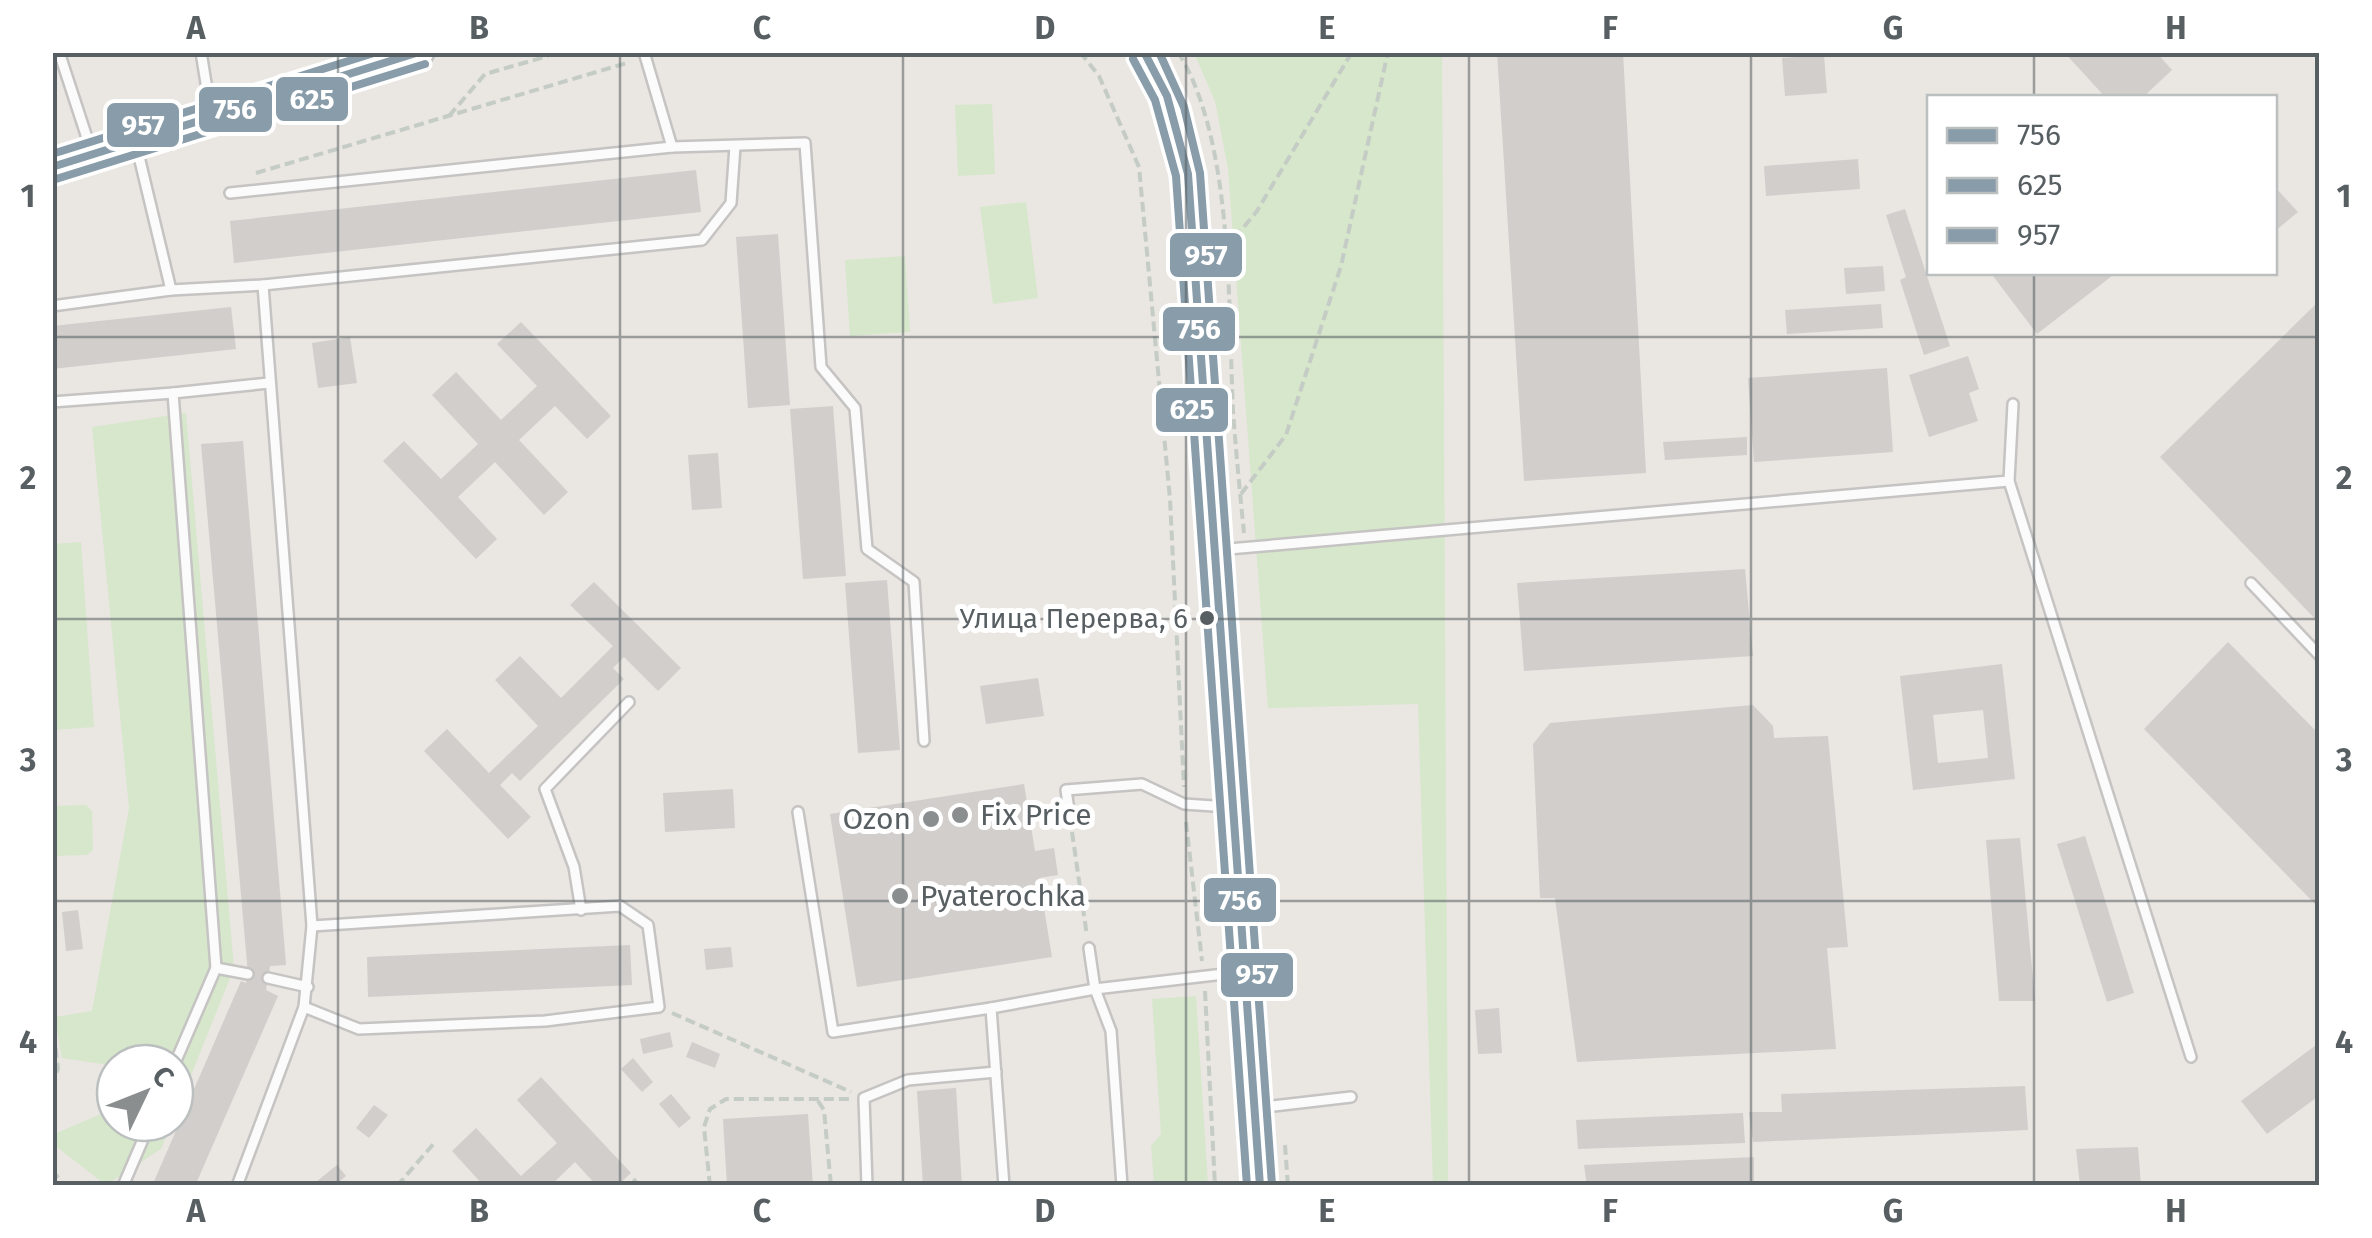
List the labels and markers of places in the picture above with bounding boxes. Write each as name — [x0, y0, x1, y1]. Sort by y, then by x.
place label: Улица Перерва, 6 — [960, 602, 1188, 635]
marker: Улица Перерва, 6 — [1197, 608, 1217, 628]
place label: Fix Price — [980, 797, 1092, 833]
place label: Ozon — [843, 801, 911, 837]
marker: Fix Price — [949, 804, 971, 826]
marker: Ozon — [920, 808, 942, 830]
place label: Pyaterochka — [920, 878, 1086, 914]
marker: Pyaterochka — [889, 885, 911, 907]

